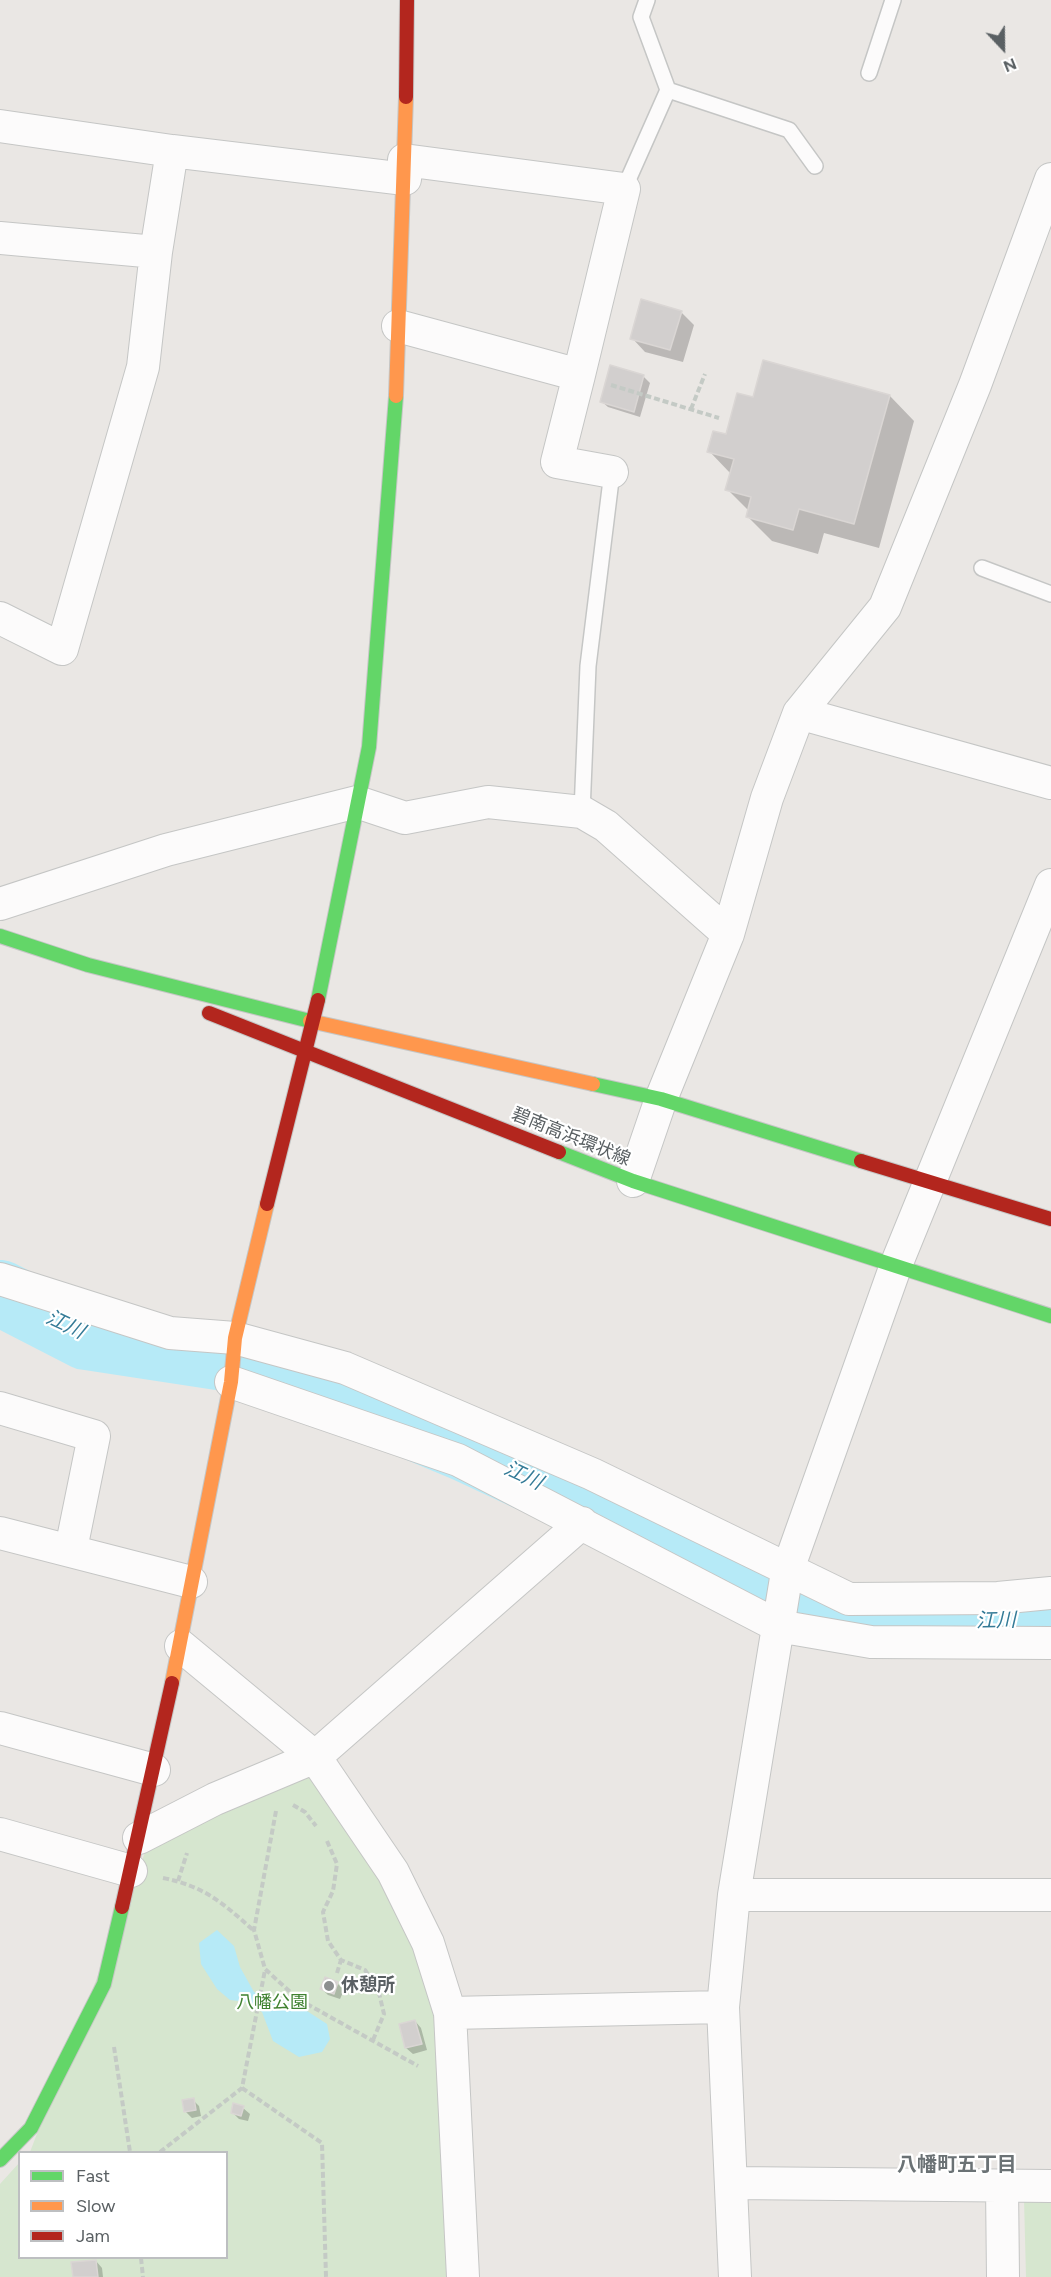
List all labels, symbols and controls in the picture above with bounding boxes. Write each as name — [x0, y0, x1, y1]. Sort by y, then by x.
north arrow — [973, 18, 1033, 78]
text: N — [1001, 54, 1019, 76]
street label: 碧南高浜環状線 — [509, 1103, 633, 1171]
water label: 江川 — [42, 1306, 88, 1344]
water label: 江川 — [500, 1457, 546, 1495]
water label: 江川 — [976, 1609, 1016, 1633]
place label: 休憩所 — [341, 1975, 395, 1997]
marker: 休憩所 — [322, 1979, 336, 1993]
park label: 八幡公園 — [236, 1992, 308, 2014]
legend — [18, 2151, 228, 2259]
district label: 八幡町五丁目 — [897, 2153, 1017, 2177]
text: Fast — [76, 2165, 110, 2187]
text: Slow — [76, 2195, 115, 2217]
text: Jam — [76, 2225, 110, 2247]

